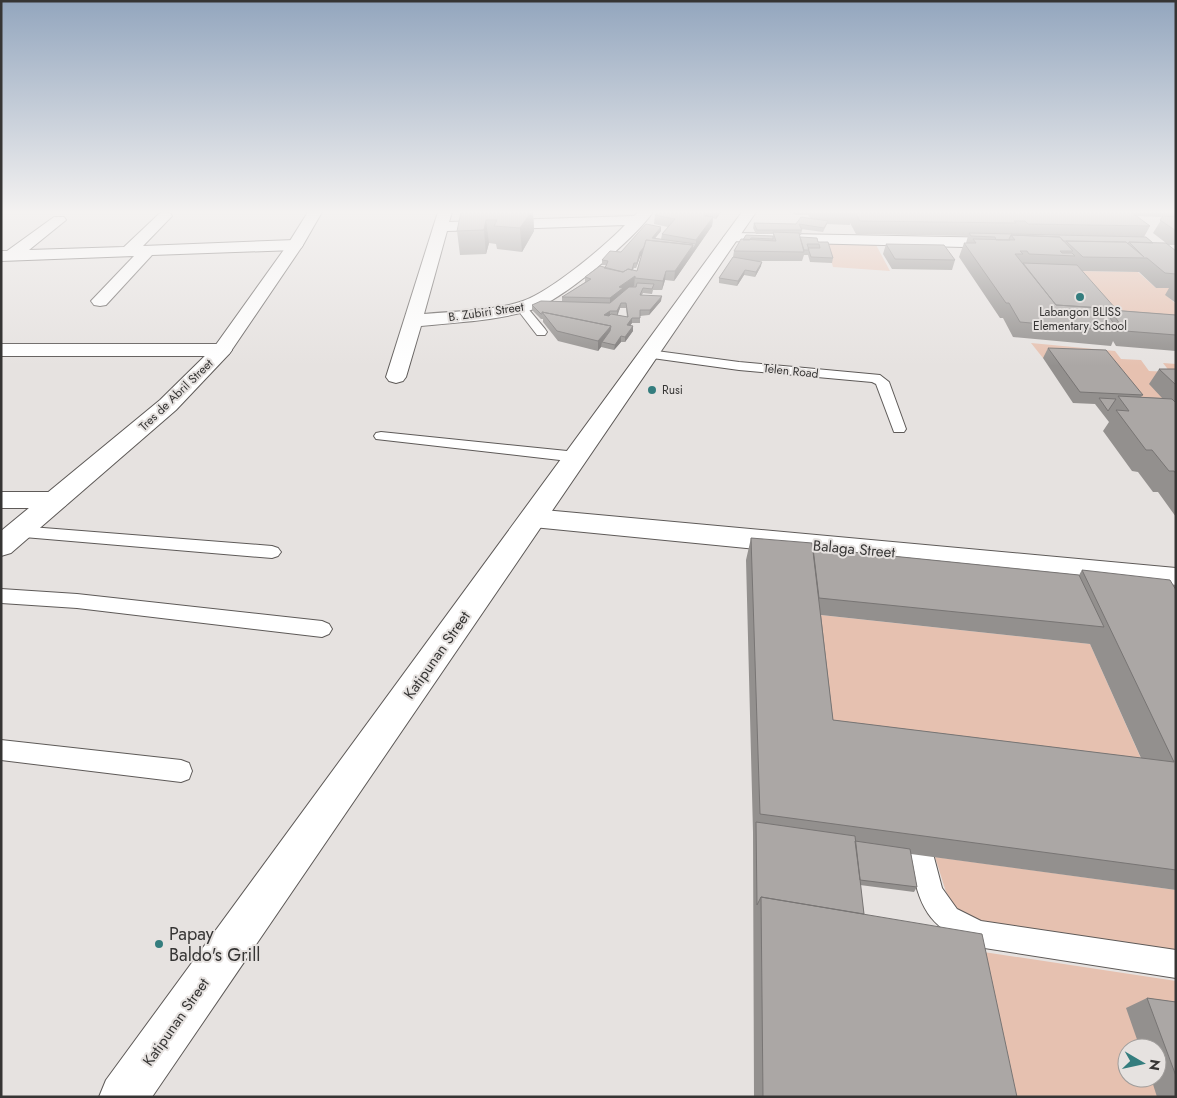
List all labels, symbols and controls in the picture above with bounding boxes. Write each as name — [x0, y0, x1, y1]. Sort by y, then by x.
marker: Labangon BLISS Elementary School — [1074, 291, 1086, 303]
street label: B. Zubiri Street — [447, 298, 525, 326]
place label: Labangon BLISS Elementary School — [1033, 303, 1127, 335]
street label: Tres de Abril Street — [135, 355, 217, 435]
street label: Telen Road — [763, 359, 819, 383]
place label: Rusi — [662, 381, 683, 399]
marker: Rusi — [646, 384, 658, 396]
street label: Balaga Street — [812, 534, 896, 564]
street label: Katipunan Street — [398, 606, 476, 703]
place label: Papay Baldo's Grill — [169, 921, 260, 968]
marker: Papay Baldo's Grill — [153, 938, 165, 950]
street label: Katipunan Street — [137, 973, 215, 1070]
north arrow — [1117, 1038, 1167, 1088]
text: N — [1144, 1058, 1166, 1072]

